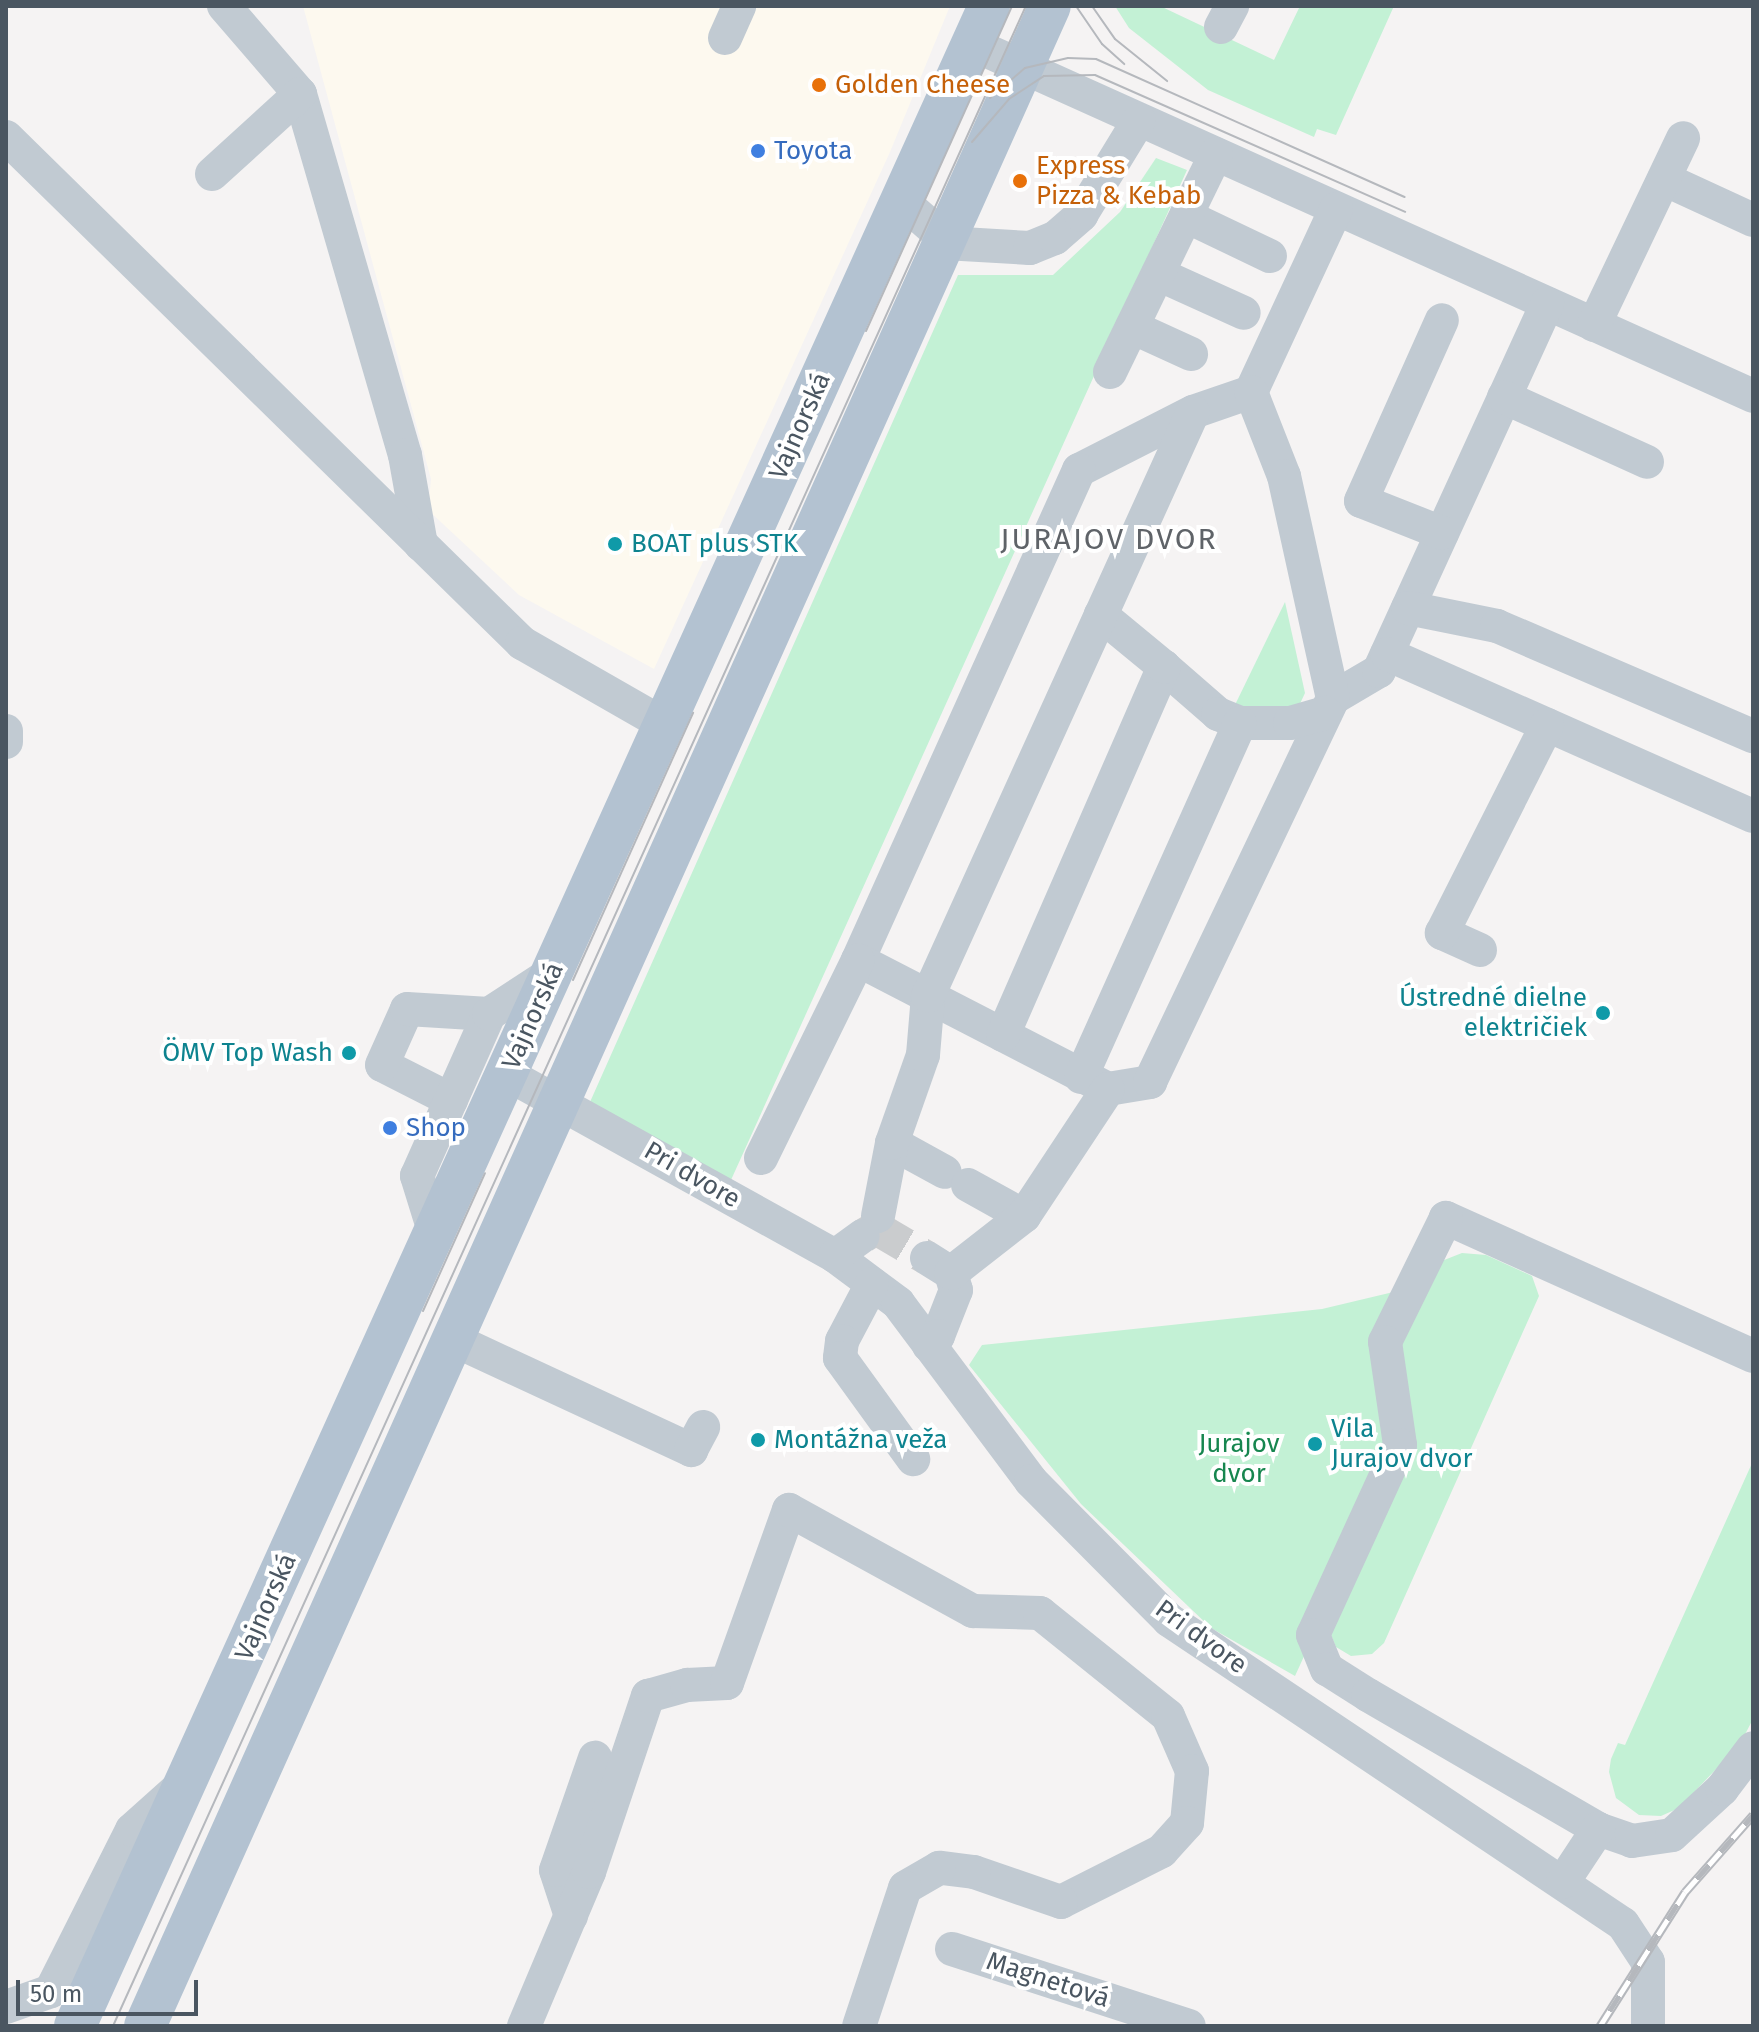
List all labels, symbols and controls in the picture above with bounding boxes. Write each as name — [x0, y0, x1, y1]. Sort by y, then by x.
place label: Golden Cheese — [835, 69, 1010, 101]
marker: Golden Cheese — [810, 76, 828, 94]
place label: Toyota — [774, 135, 852, 167]
marker: Toyota — [749, 142, 767, 160]
place label: Express Pizza & Kebab — [1036, 150, 1202, 212]
marker: Express Pizza & Kebab — [1011, 172, 1029, 190]
street label: Vajnorská — [763, 368, 837, 484]
district label: JURAJOV DVOR — [1000, 521, 1218, 557]
place label: BOAT plus STK — [631, 528, 798, 560]
marker: BOAT plus STK — [606, 535, 624, 553]
street label: Vajnorská — [496, 958, 570, 1074]
place label: Ústredné dielne električiek — [1399, 982, 1587, 1044]
marker: Ústredné dielne električiek — [1594, 1004, 1612, 1022]
place label: ÖMV Top Wash — [162, 1037, 333, 1069]
marker: ÖMV Top Wash — [340, 1044, 358, 1062]
place label: Shop — [406, 1112, 466, 1144]
marker: Shop — [381, 1119, 399, 1137]
street label: Pri dvore — [638, 1135, 746, 1215]
place label: Vila Jurajov dvor — [1331, 1413, 1473, 1474]
place label: Montážna veža — [774, 1424, 947, 1456]
park label: Jurajov dvor — [1198, 1428, 1280, 1490]
marker: Montážna veža — [749, 1431, 767, 1449]
marker: Vila Jurajov dvor — [1306, 1435, 1324, 1453]
street label: Vajnorská — [229, 1549, 303, 1665]
street label: Pri dvore — [1149, 1593, 1253, 1681]
street label: Magnetová — [982, 1945, 1114, 2015]
scale bar — [20, 1964, 202, 2014]
text: 50 m — [30, 1980, 82, 2008]

